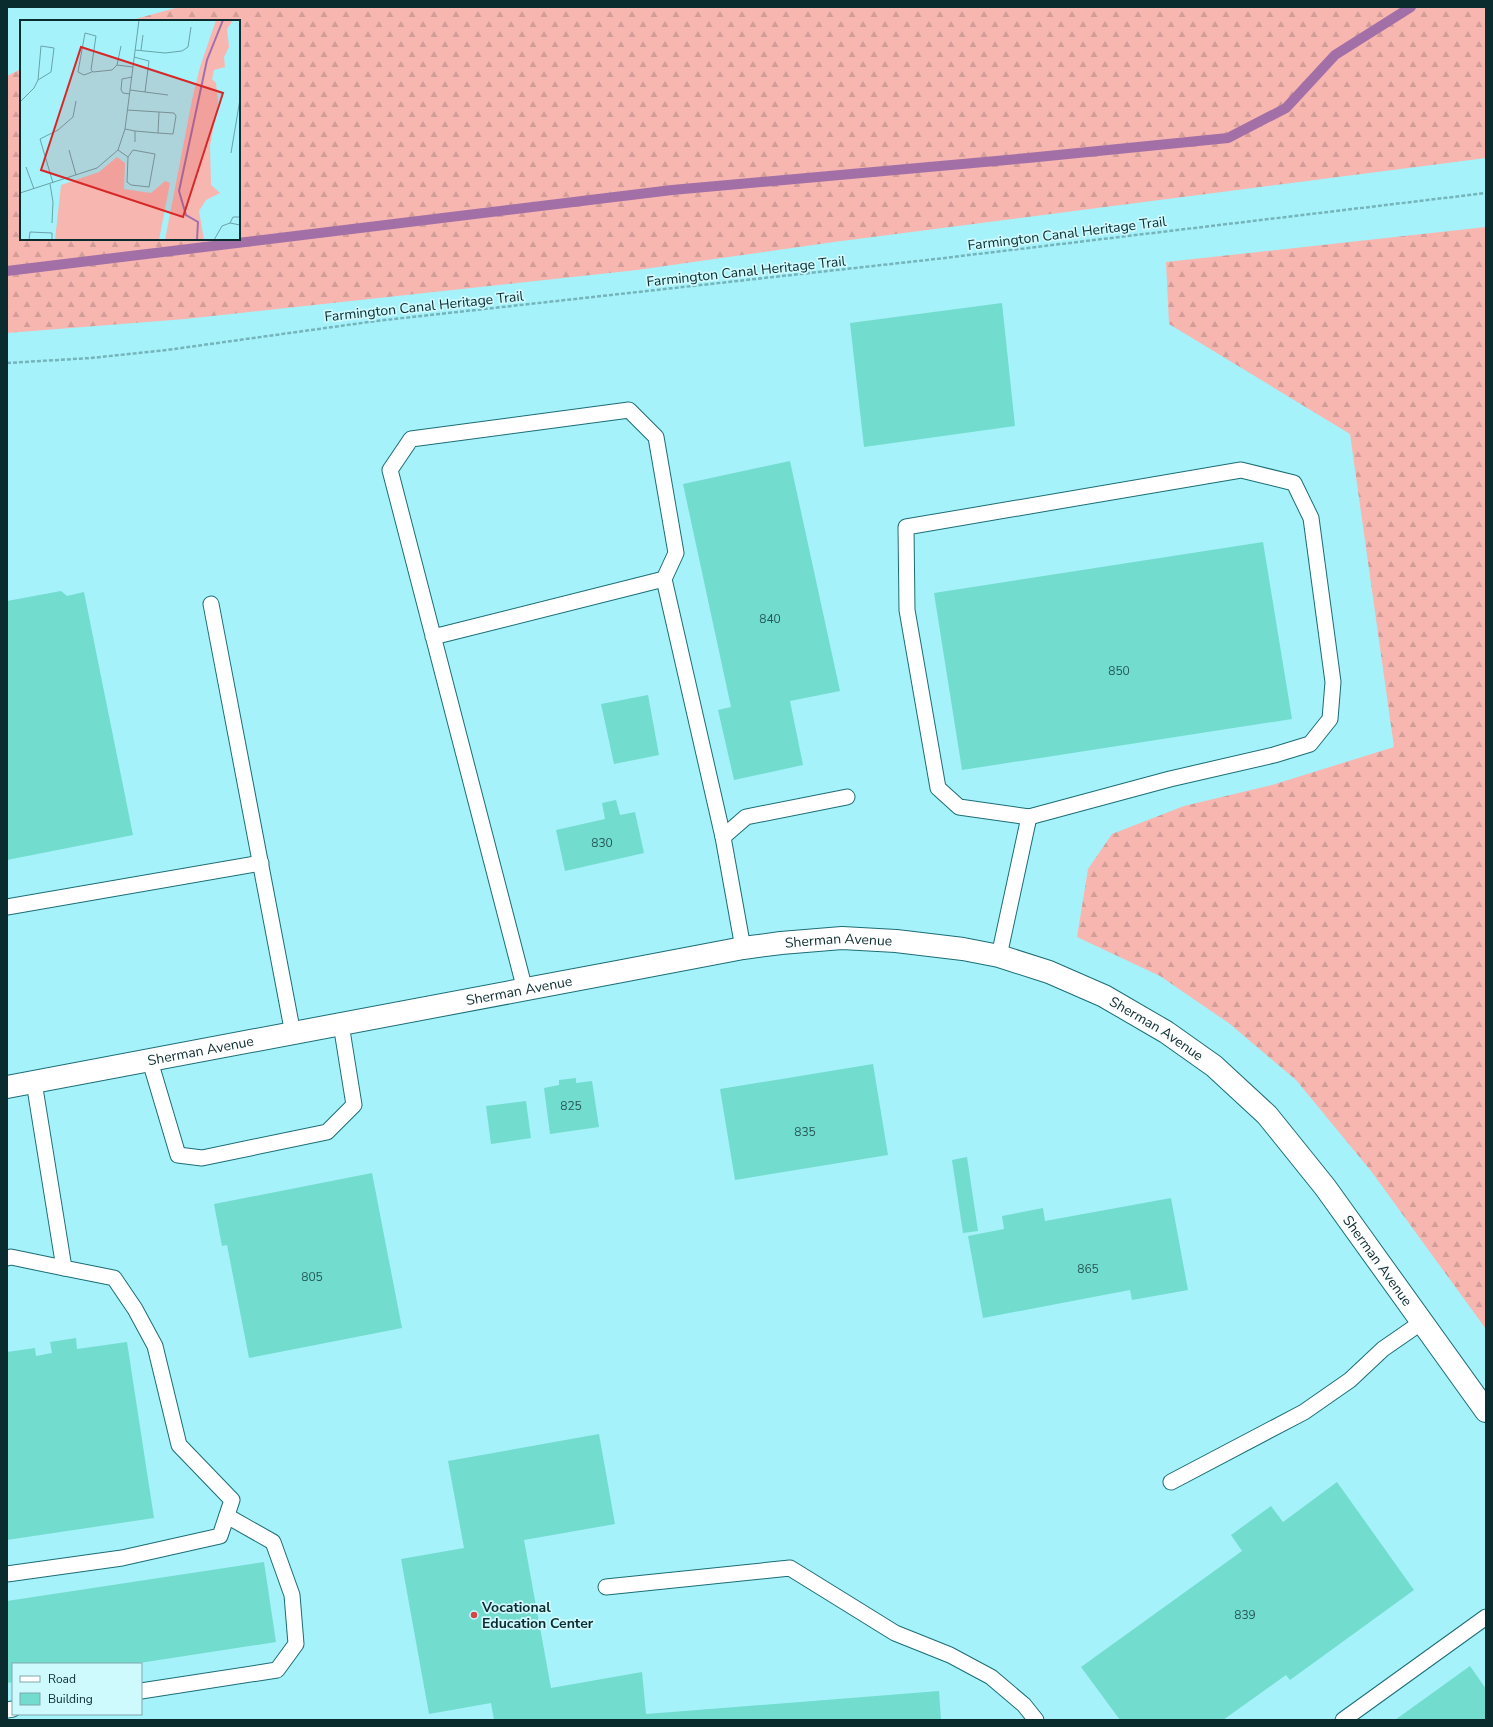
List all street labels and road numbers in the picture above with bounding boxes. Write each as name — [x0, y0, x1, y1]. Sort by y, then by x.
street label: Farmington Canal Heritage Trail — [967, 212, 1168, 255]
street label: Farmington Canal Heritage Trail — [646, 251, 847, 291]
street label: Farmington Canal Heritage Trail — [324, 286, 525, 326]
street label: Sherman Avenue — [784, 929, 893, 953]
street label: Sherman Avenue — [464, 972, 574, 1010]
street label: Sherman Avenue — [1106, 992, 1207, 1066]
street label: Sherman Avenue — [146, 1032, 255, 1070]
street label: Sherman Avenue — [1338, 1212, 1417, 1310]

